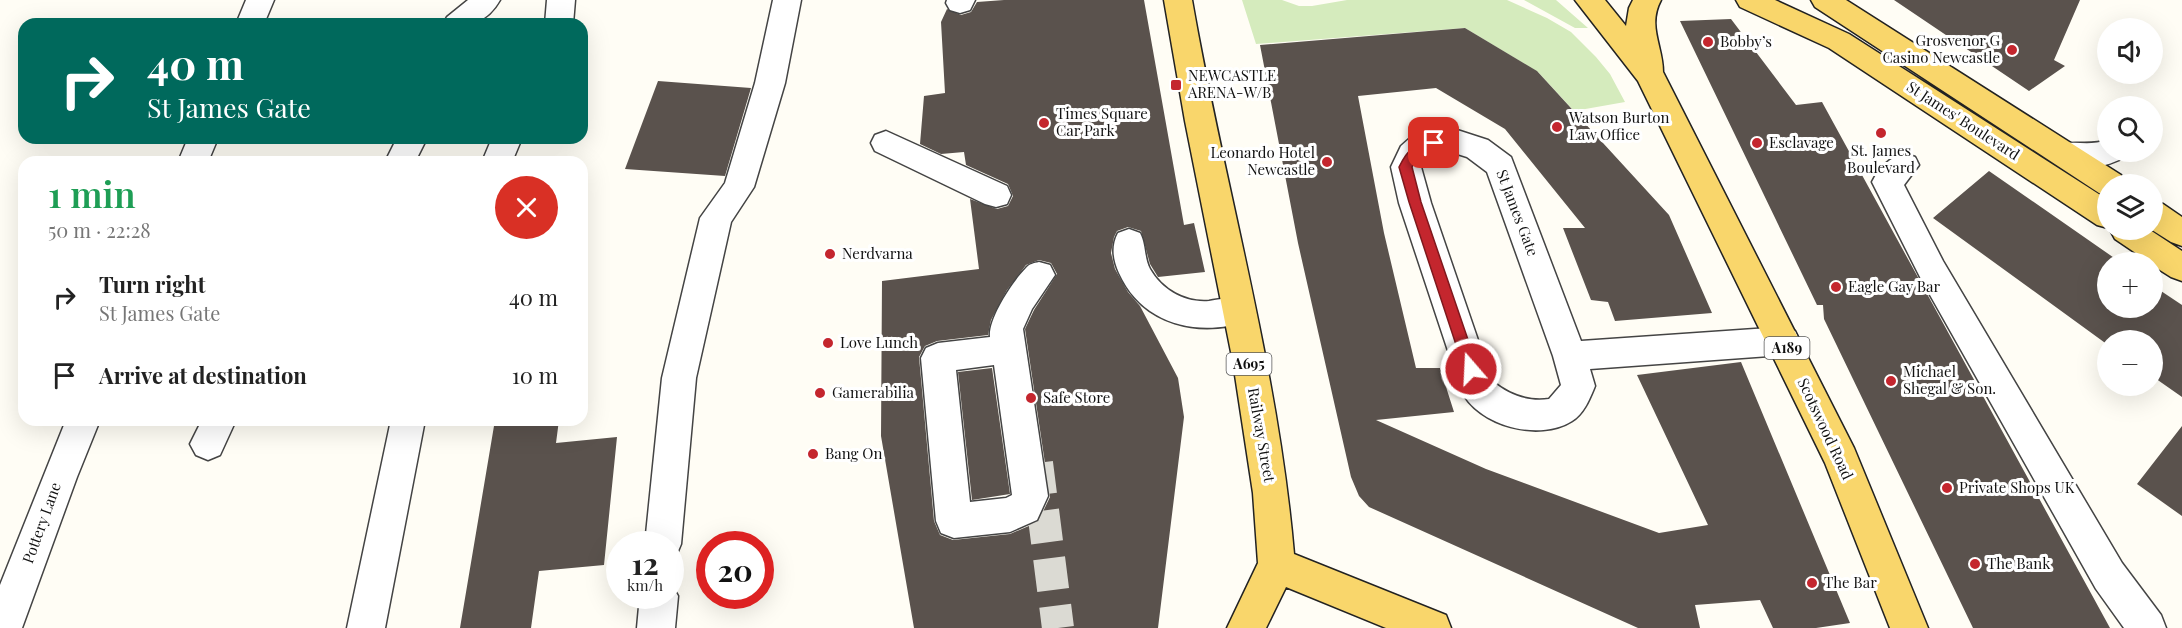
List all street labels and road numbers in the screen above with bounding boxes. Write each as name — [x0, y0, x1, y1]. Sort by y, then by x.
street label: St James' Boulevard — [1903, 76, 2024, 164]
street label: St James Gate — [1492, 167, 1544, 259]
road number: A189 — [1764, 337, 1810, 359]
road number: A695 — [1226, 353, 1272, 375]
street label: Scotswood Road — [1794, 374, 1858, 483]
street label: Railway Street — [1244, 386, 1280, 484]
street label: Pottery Lane — [17, 479, 65, 566]

